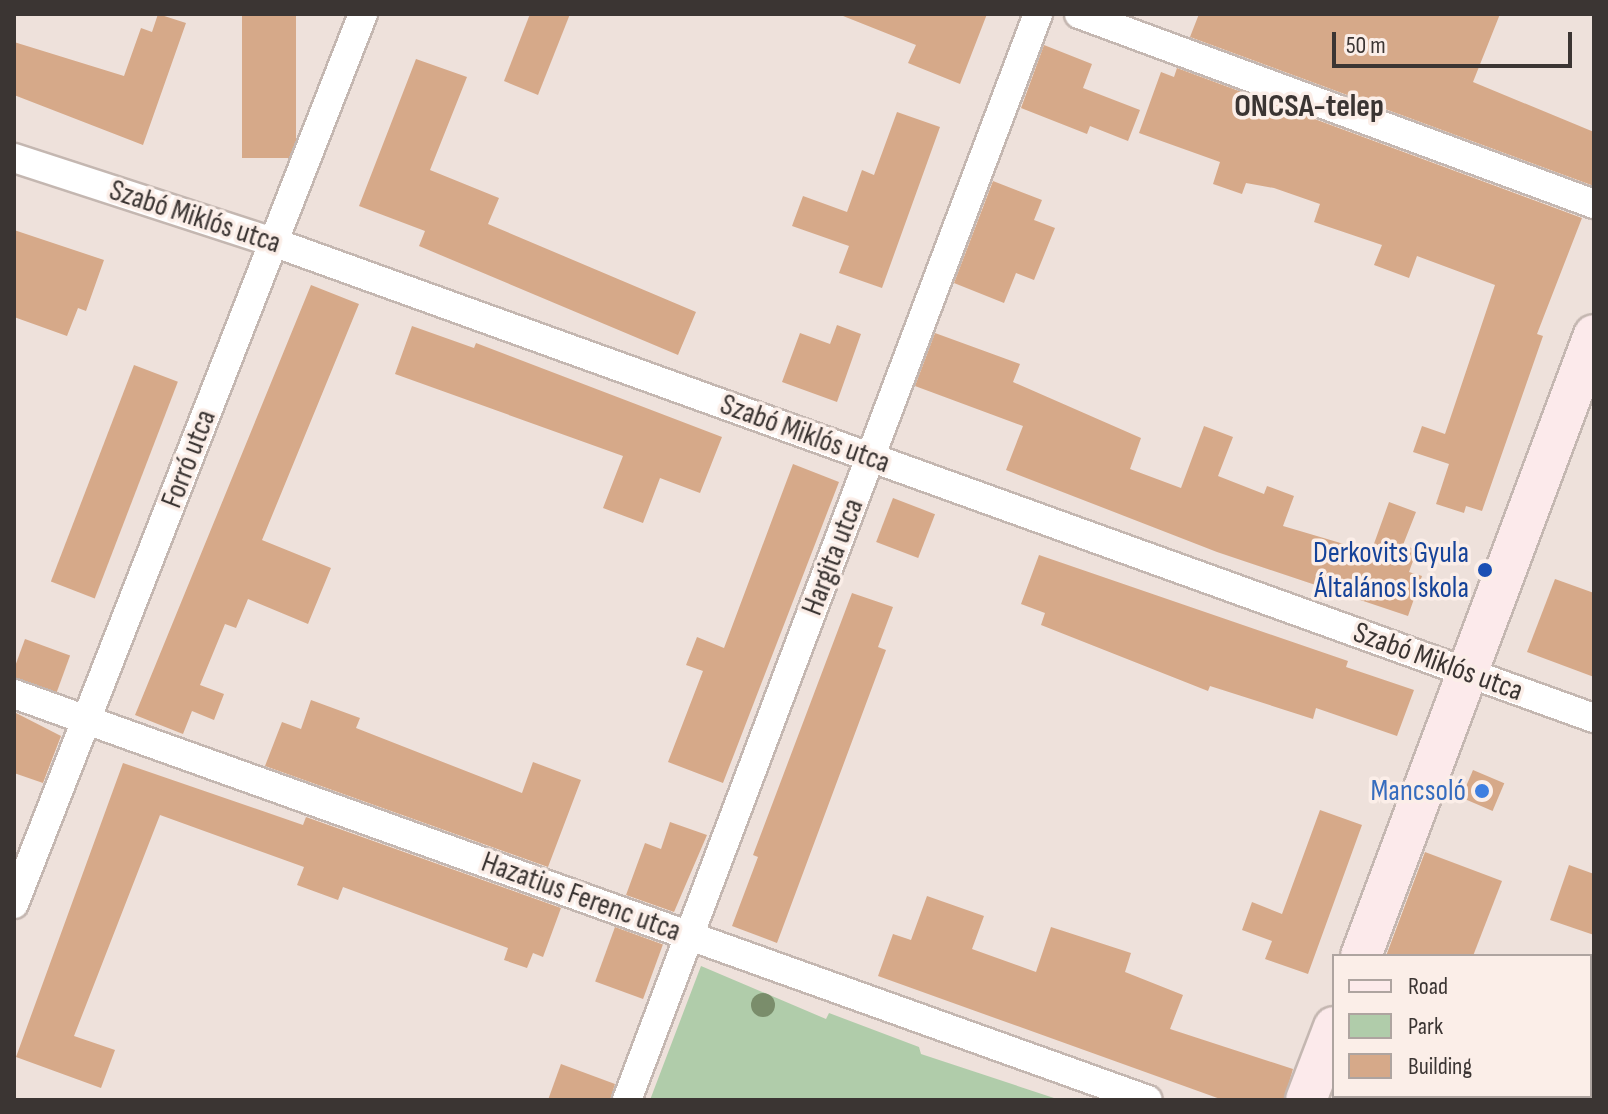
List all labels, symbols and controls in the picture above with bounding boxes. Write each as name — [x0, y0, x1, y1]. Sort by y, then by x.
scale bar — [1336, 16, 1576, 66]
text: 50 m — [1346, 31, 1386, 60]
district label: ONCSA-telep — [1234, 88, 1384, 126]
street label: Szabó Miklós utca — [105, 172, 285, 262]
street label: Szabó Miklós utca — [715, 387, 895, 481]
street label: Forró utca — [154, 405, 224, 513]
street label: Hargita utca — [794, 494, 872, 620]
place label: Derkovits Gyula Általános Iskola — [1313, 535, 1469, 606]
marker: Derkovits Gyula Általános Iskola — [1476, 561, 1494, 579]
street label: Szabó Miklós utca — [1348, 615, 1528, 709]
place label: Mancsoló — [1371, 773, 1466, 809]
marker: Mancsoló — [1473, 782, 1491, 800]
street label: Hazatius Ferenc utca — [476, 844, 686, 950]
legend — [1332, 954, 1592, 1098]
text: Road — [1408, 972, 1448, 1001]
text: Park — [1408, 1012, 1443, 1041]
text: Building — [1408, 1052, 1472, 1081]

